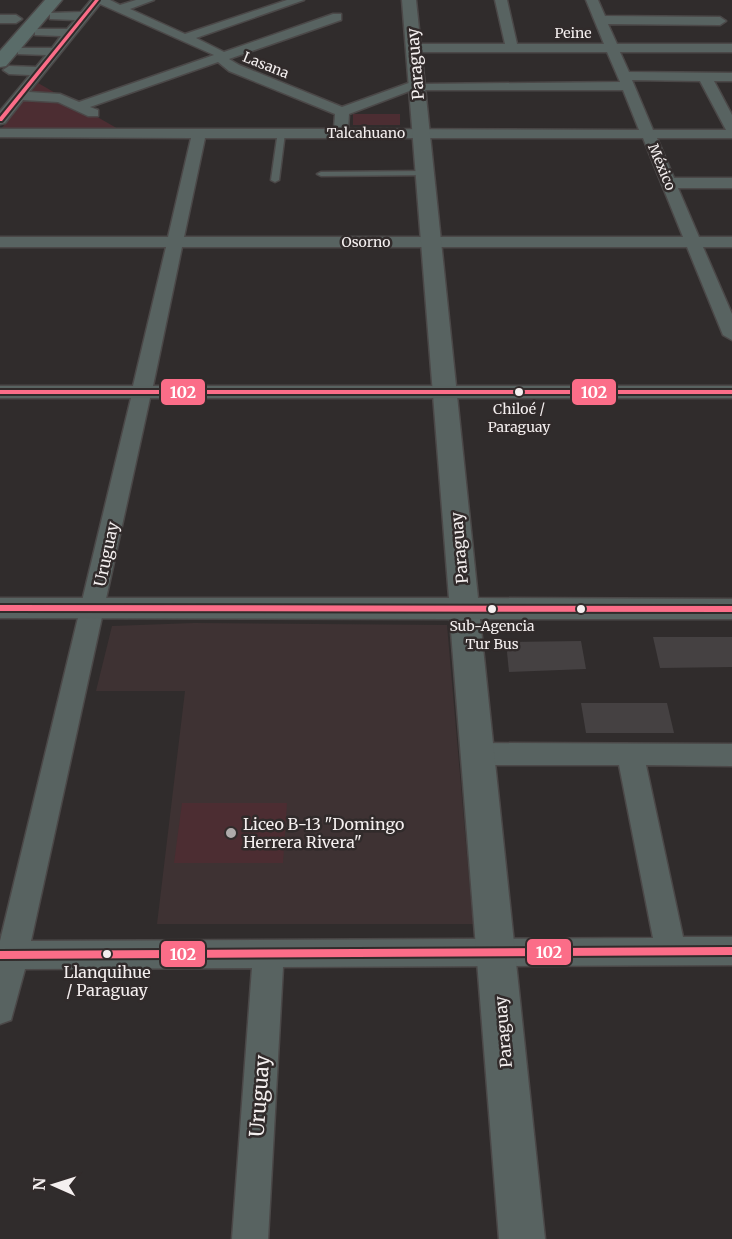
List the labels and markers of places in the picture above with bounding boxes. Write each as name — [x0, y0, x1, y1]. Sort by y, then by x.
marker: Chiloé / Paraguay — [513, 386, 525, 398]
place label: Chiloé / Paraguay — [488, 400, 551, 436]
marker: Sub-Agencia Tur Bus — [486, 603, 498, 615]
unlabelled marker — [575, 603, 587, 615]
place label: Sub-Agencia Tur Bus — [449, 617, 535, 653]
place label: Liceo B-13 "Domingo Herrera Rivera" — [243, 814, 404, 852]
marker: Liceo B-13 "Domingo Herrera Rivera" — [224, 826, 238, 840]
marker: Llanquihue / Paraguay — [101, 948, 113, 960]
place label: Llanquihue / Paraguay — [63, 962, 151, 1000]

